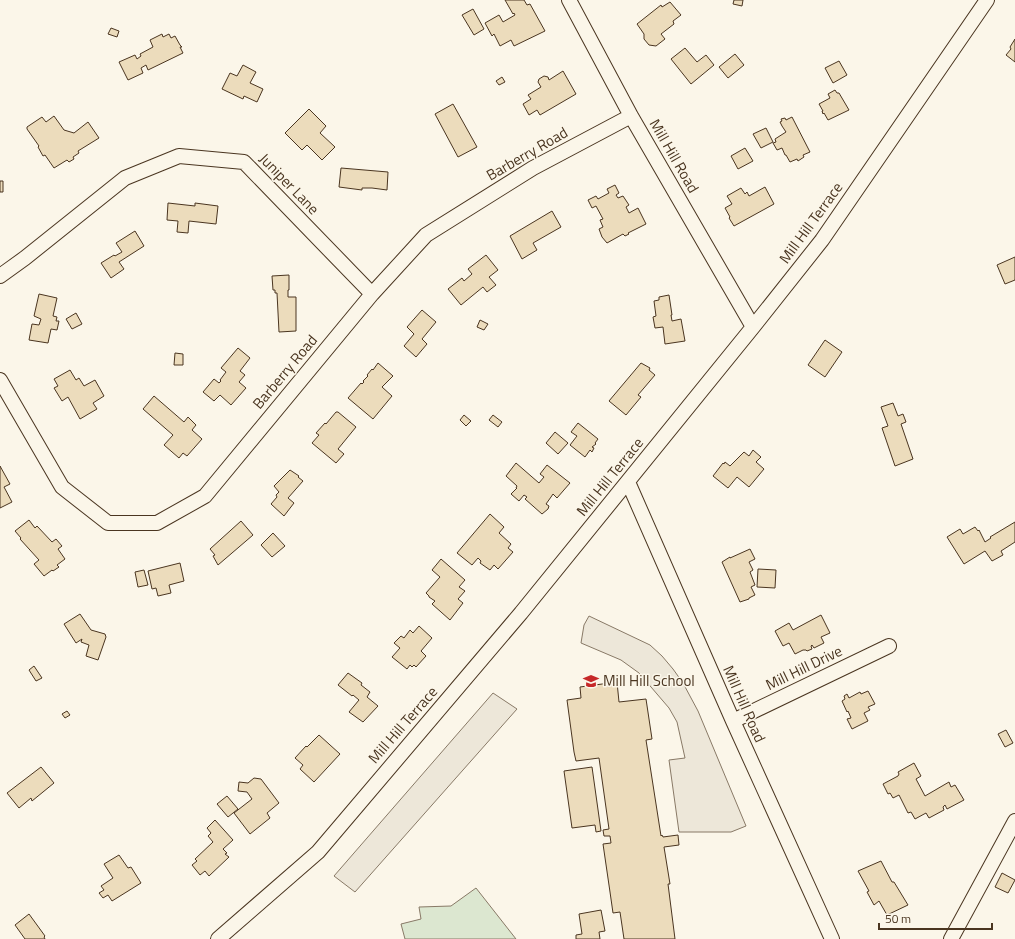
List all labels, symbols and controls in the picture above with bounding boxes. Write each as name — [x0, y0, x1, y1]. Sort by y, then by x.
street label: Mill Hill Road — [644, 114, 705, 197]
street label: Barberry Road — [482, 121, 572, 186]
street label: Juniper Lane — [254, 148, 325, 220]
street label: Mill Hill Terrace — [773, 177, 848, 268]
street label: Barberry Road — [247, 330, 323, 414]
street label: Mill Hill Terrace — [571, 432, 649, 521]
street label: Mill Hill Drive — [762, 639, 846, 696]
street label: Mill Hill Road — [717, 662, 772, 746]
place label: Mill Hill School — [603, 669, 695, 692]
school or university icon: Mill Hill School — [582, 672, 600, 690]
street label: Mill Hill Terrace — [363, 681, 443, 768]
scale bar — [879, 905, 992, 931]
text: 50 m — [885, 909, 911, 928]

